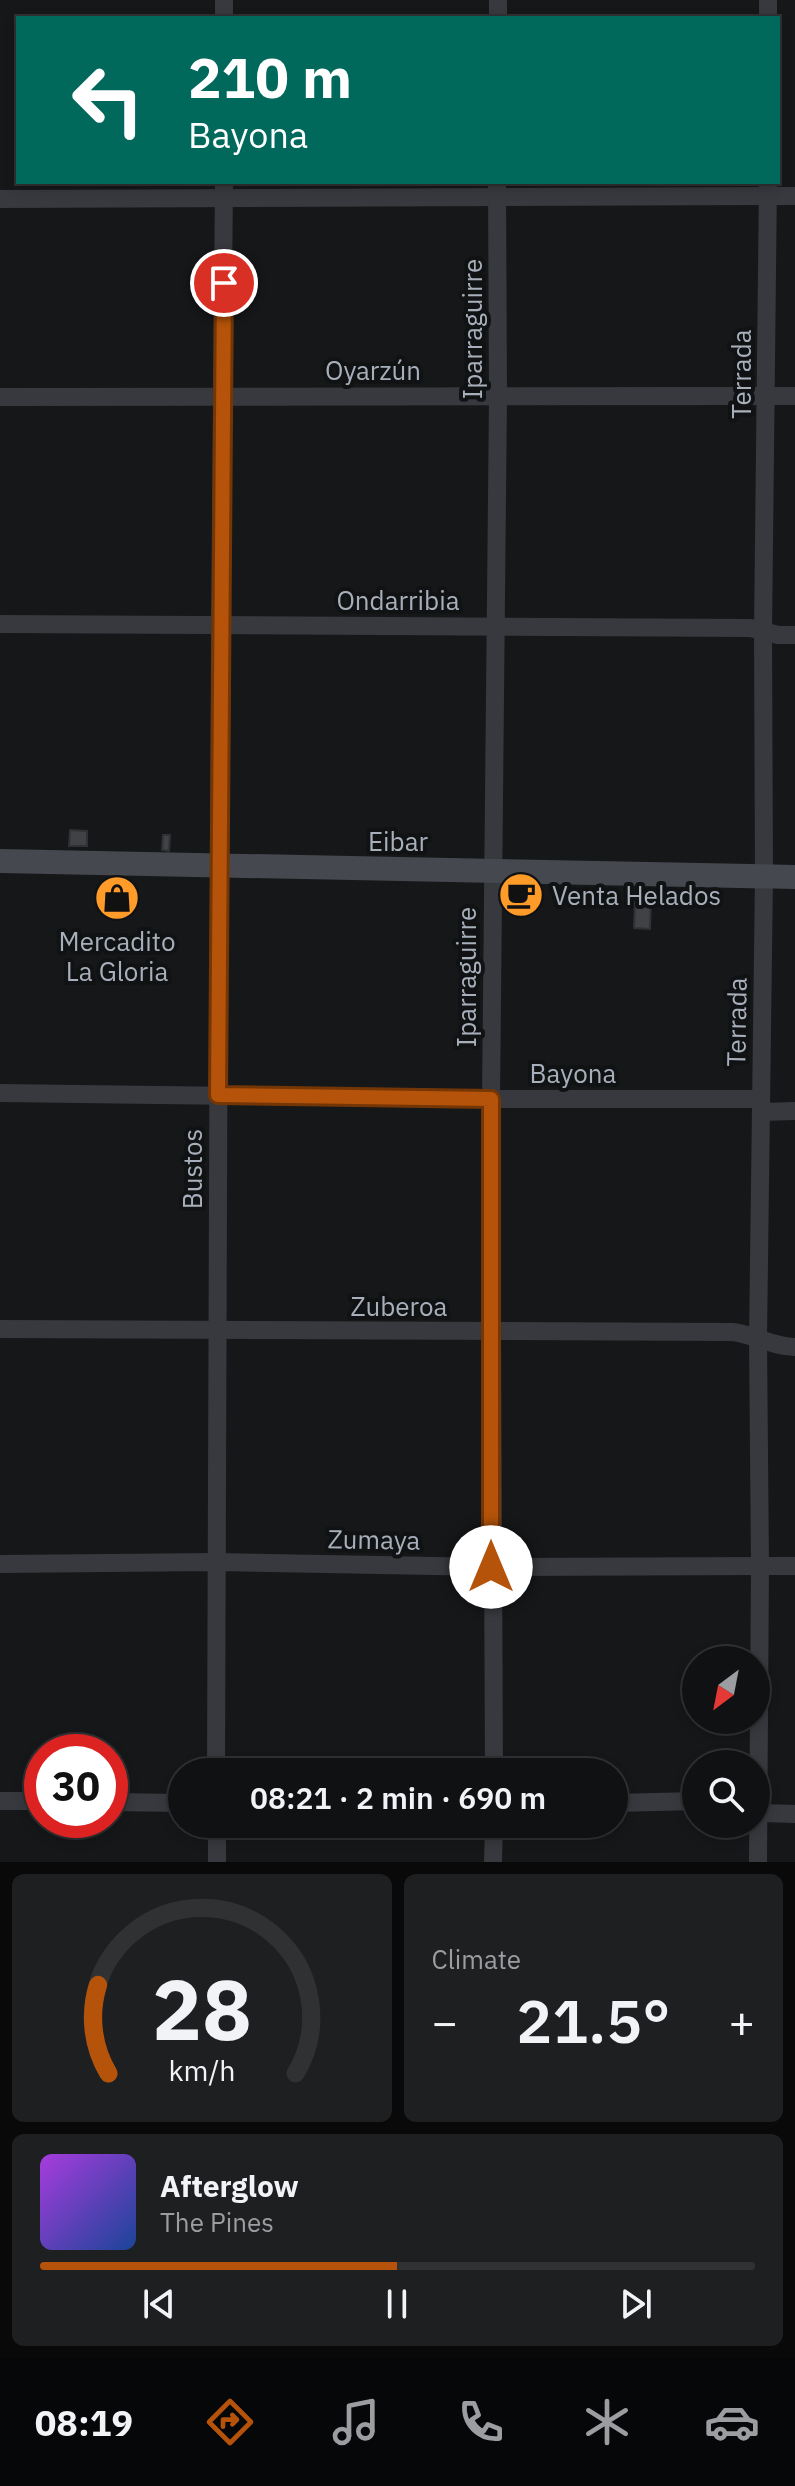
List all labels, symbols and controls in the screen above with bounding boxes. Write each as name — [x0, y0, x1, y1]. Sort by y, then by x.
text: 210 m — [188, 41, 352, 113]
icon: left — [56, 48, 160, 152]
text: Bayona — [188, 111, 308, 158]
pin — [190, 249, 258, 317]
street label: Iparraguirre — [455, 259, 489, 399]
icon: arrive — [202, 261, 246, 305]
street label: Terrada — [724, 329, 758, 419]
street label: Oyarzún — [325, 353, 421, 387]
street label: Ondarribia — [336, 583, 460, 617]
street label: Eibar — [368, 824, 429, 858]
cafe icon: Venta Helados — [497, 871, 545, 919]
shop icon: Mercadito La Gloria — [93, 874, 141, 922]
place label: Venta Helados — [552, 878, 721, 912]
street label: Iparraguirre — [449, 907, 483, 1047]
place label: Mercadito La Gloria — [59, 924, 175, 988]
street label: Terrada — [718, 977, 754, 1067]
street label: Bayona — [530, 1056, 617, 1090]
street label: Bustos — [175, 1129, 209, 1209]
street label: Zuberoa — [351, 1289, 448, 1323]
street label: Zumaya — [327, 1521, 421, 1557]
position arrow — [449, 1525, 533, 1609]
north arrow — [682, 1646, 770, 1734]
map controls — [682, 1646, 770, 1838]
speed limit sign: 30 — [24, 1734, 128, 1838]
button: search — [682, 1750, 770, 1838]
text: 08:21 · 2 min · 690 m — [250, 1778, 546, 1817]
text: Climate — [432, 1942, 521, 1976]
text: 28 — [152, 1955, 252, 2063]
text: 21.5° — [516, 1981, 670, 2060]
text: − — [432, 1993, 458, 2050]
text: + — [729, 1993, 755, 2050]
text: km/h — [168, 2052, 235, 2089]
text: Afterglow — [160, 2166, 299, 2205]
text: The Pines — [160, 2205, 274, 2239]
icon: previous — [137, 2282, 181, 2326]
icon: pause — [375, 2282, 419, 2326]
icon: next — [614, 2282, 658, 2326]
icon: directions — [202, 2394, 258, 2450]
icon: music — [328, 2394, 384, 2450]
icon: phone — [453, 2394, 509, 2450]
icon: climate — [579, 2394, 635, 2450]
icon: car — [704, 2394, 760, 2450]
text: 08:19 — [35, 2399, 133, 2446]

